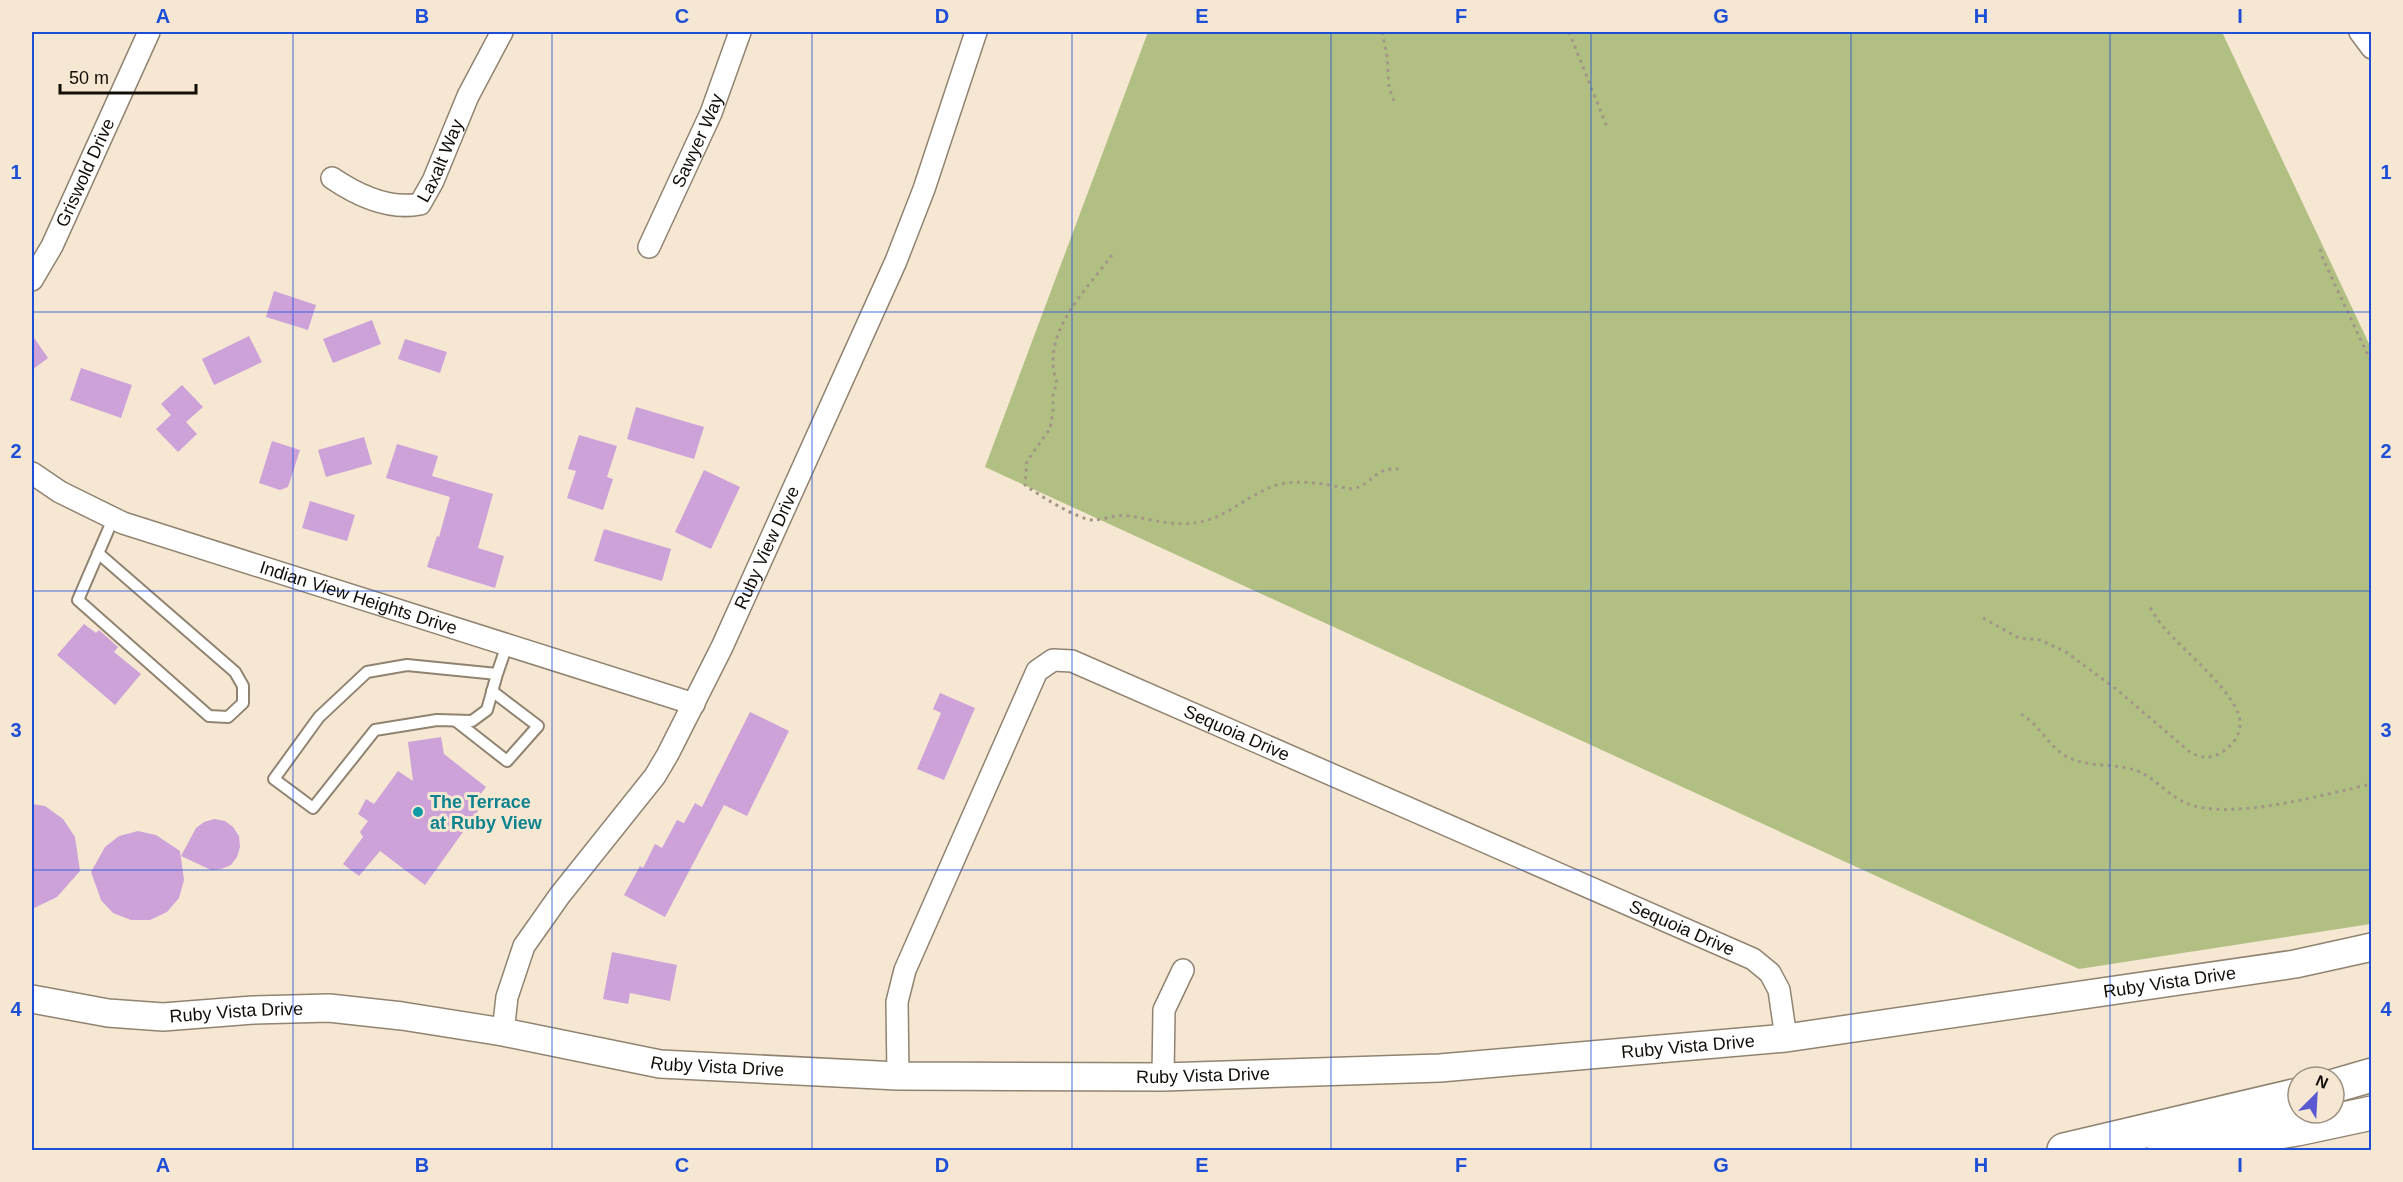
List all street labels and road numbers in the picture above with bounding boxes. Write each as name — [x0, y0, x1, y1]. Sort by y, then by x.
street label: Sawyer Way — [668, 91, 727, 191]
street label: Griswold Drive — [52, 115, 119, 230]
street label: Laxalt Way — [413, 116, 467, 206]
street label: Ruby View Drive — [730, 483, 803, 612]
street label: Indian View Heights Drive — [257, 557, 460, 638]
street label: Sequoia Drive — [1181, 701, 1292, 765]
street label: Sequoia Drive — [1626, 896, 1738, 960]
street label: Ruby Vista Drive — [2102, 963, 2237, 1002]
street label: Ruby Vista Drive — [169, 999, 303, 1026]
street label: Ruby Vista Drive — [1620, 1031, 1755, 1062]
street label: Ruby Vista Drive — [649, 1052, 785, 1080]
street label: Ruby Vista Drive — [1136, 1064, 1270, 1087]

